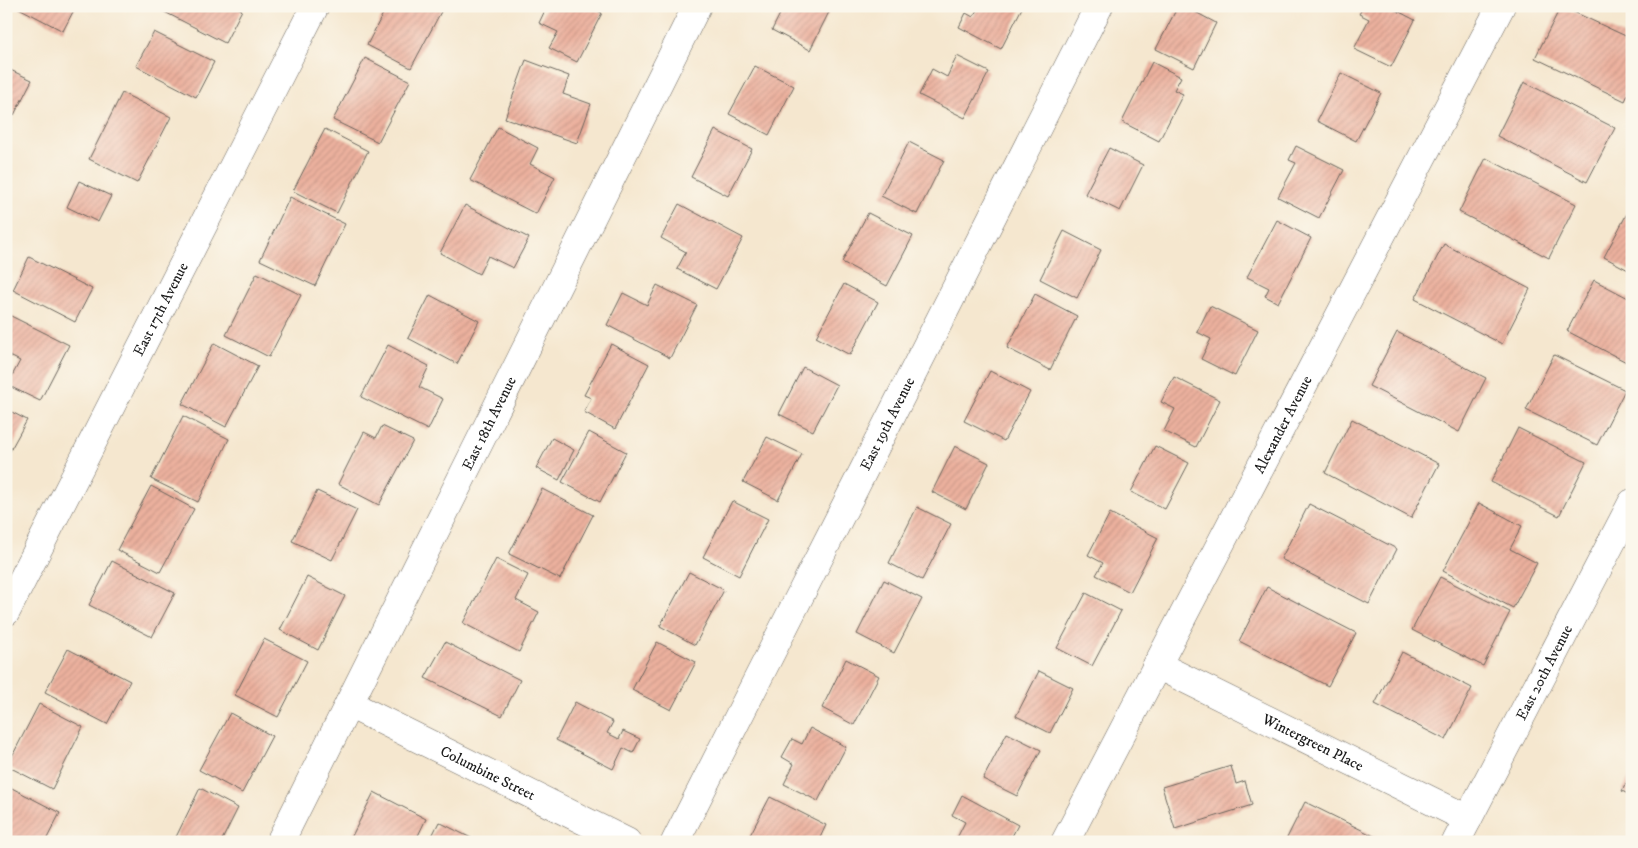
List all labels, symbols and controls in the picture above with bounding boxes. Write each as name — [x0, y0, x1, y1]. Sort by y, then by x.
street label: East 17th Avenue — [129, 259, 192, 359]
street label: Alexander Avenue — [1249, 372, 1316, 476]
street label: East 18th Avenue — [458, 373, 520, 473]
street label: East 19th Avenue — [856, 374, 919, 474]
street label: East 20th Avenue — [1511, 622, 1577, 723]
street label: Wintergreen Place — [1258, 709, 1367, 775]
street label: Columbine Street — [437, 741, 539, 805]

